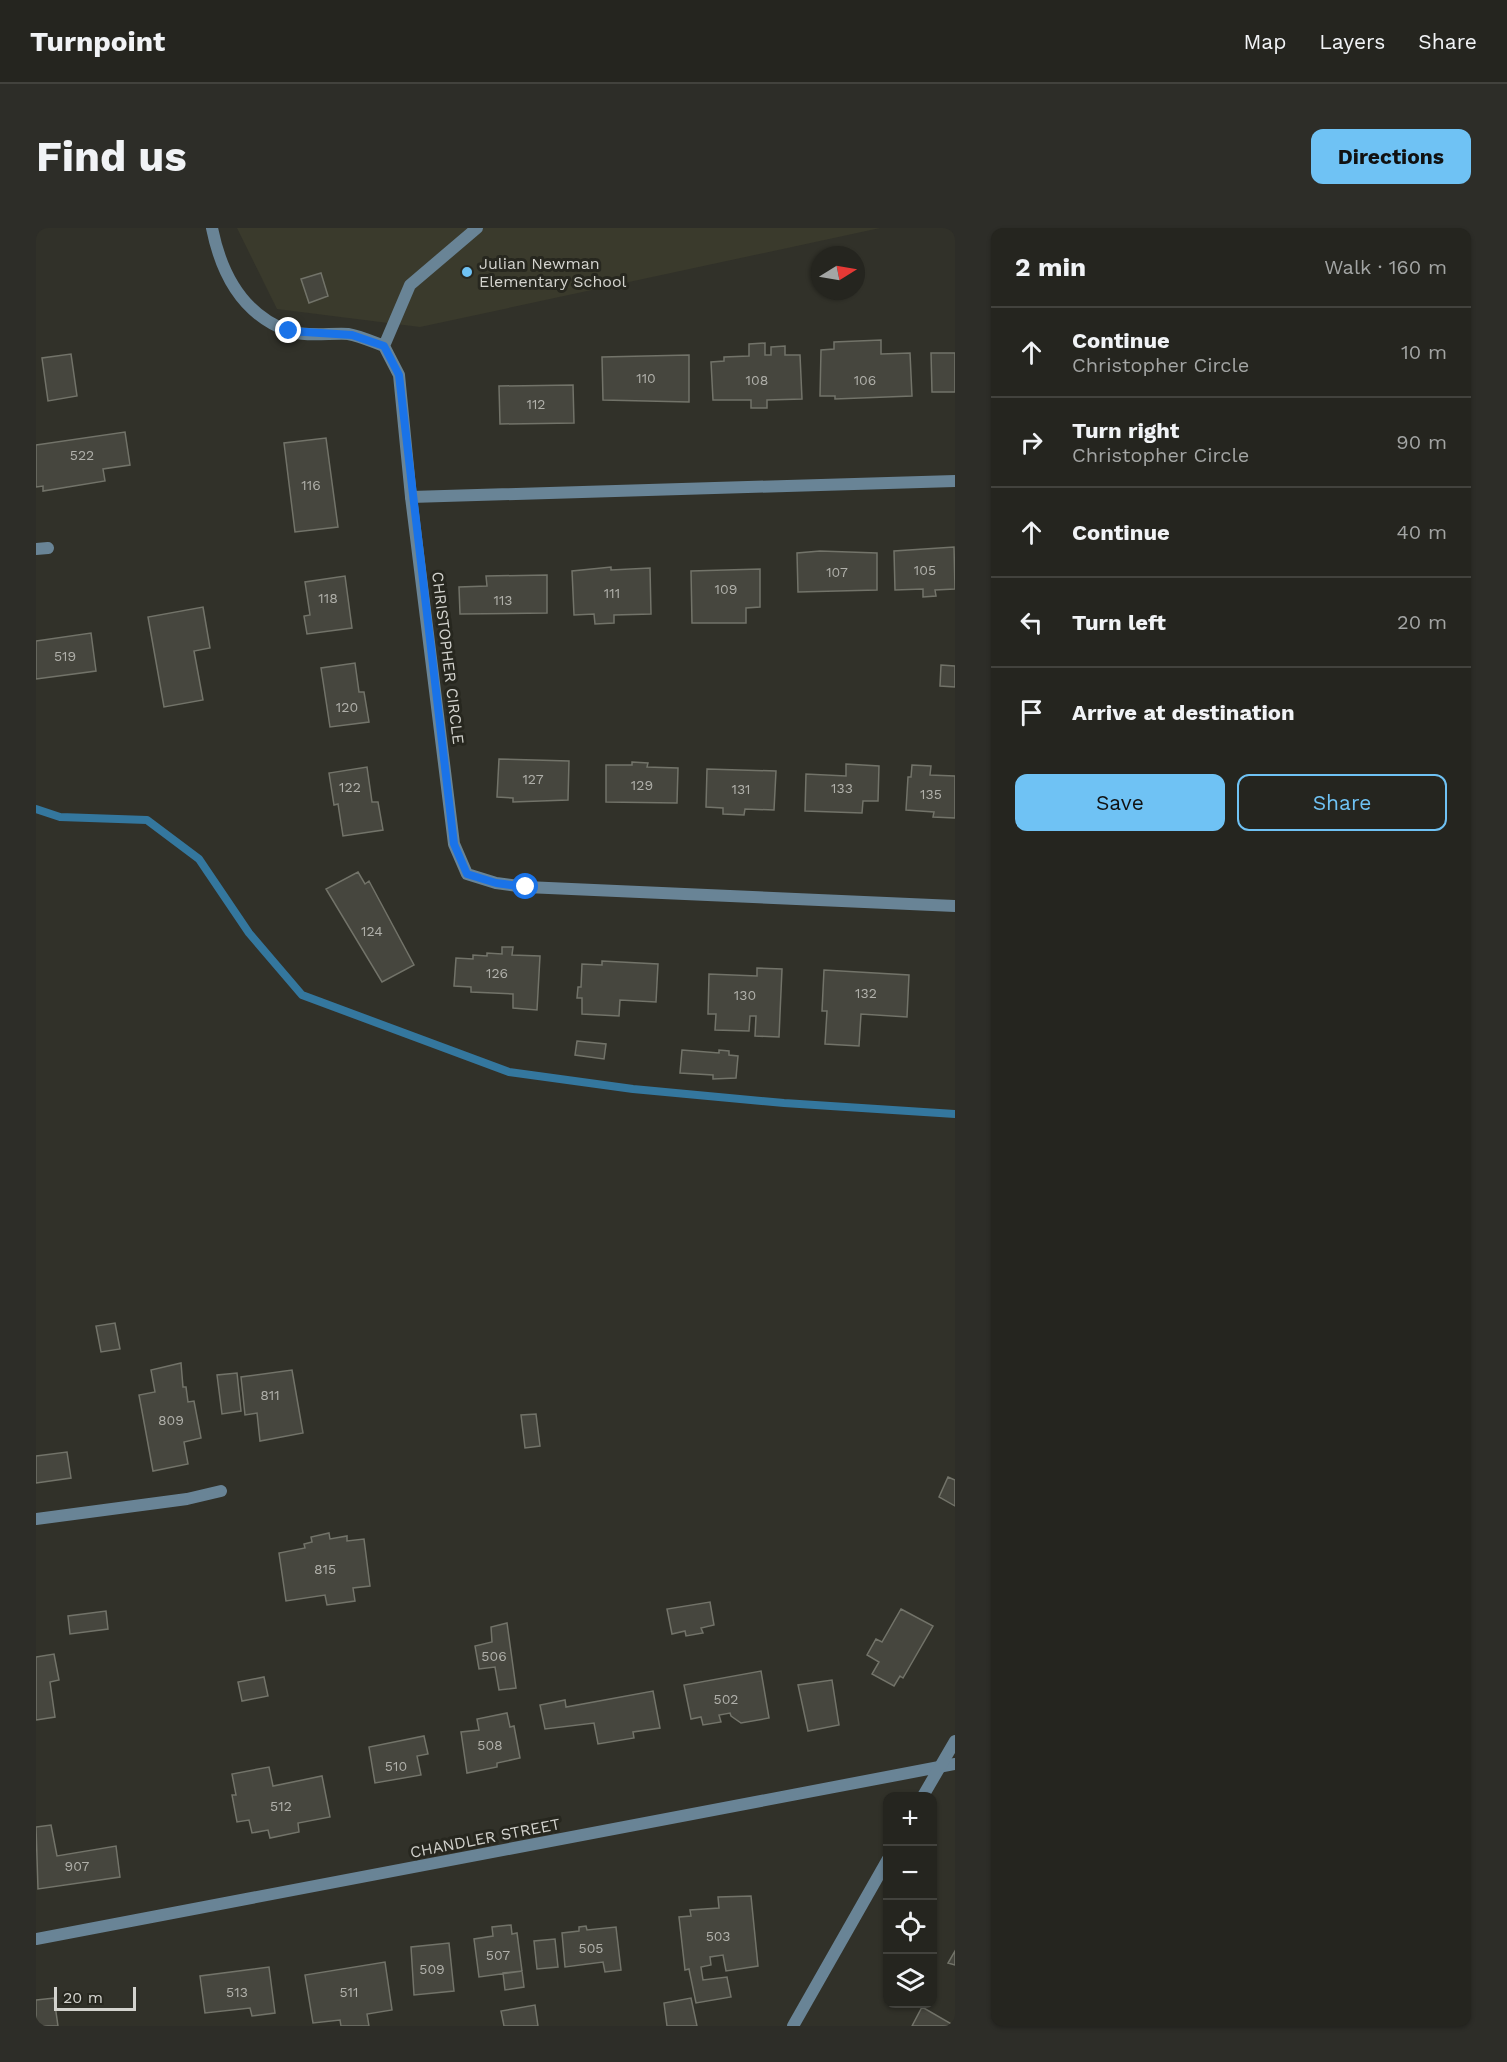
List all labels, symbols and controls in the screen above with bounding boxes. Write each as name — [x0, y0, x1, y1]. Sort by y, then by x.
text: Turnpoint — [30, 25, 165, 58]
text: Map — [1243, 29, 1286, 54]
text: Layers — [1319, 29, 1385, 54]
text: Share — [1418, 29, 1477, 54]
button: Directions — [1311, 129, 1471, 184]
text: Find us — [36, 132, 187, 181]
north arrow — [811, 246, 865, 300]
text: 2 min — [1015, 252, 1086, 282]
place label: Julian Newman Elementary School — [479, 254, 627, 291]
text: Walk · 160 m — [1324, 255, 1447, 279]
marker: Julian Newman Elementary School — [460, 265, 474, 279]
route end — [275, 317, 301, 343]
text: Continue — [1072, 328, 1170, 353]
icon: ahead — [1015, 336, 1048, 369]
text: 10 m — [1401, 340, 1447, 364]
text: Christopher Circle — [1072, 353, 1249, 377]
house number: 110 — [636, 370, 656, 386]
house number: 108 — [746, 372, 768, 388]
house number: 106 — [854, 372, 876, 388]
house number: 112 — [526, 396, 546, 412]
text: Turn right — [1072, 418, 1179, 443]
icon: right — [1015, 426, 1048, 459]
text: 90 m — [1396, 430, 1447, 454]
text: Christopher Circle — [1072, 443, 1249, 467]
house number: 522 — [70, 447, 94, 463]
house number: 116 — [301, 477, 321, 493]
icon: ahead — [1015, 516, 1048, 549]
text: Continue — [1072, 520, 1170, 545]
text: 40 m — [1396, 520, 1447, 544]
house number: 105 — [914, 562, 936, 578]
house number: 107 — [826, 564, 848, 580]
street label: CHRISTOPHER CIRCLE — [428, 571, 468, 745]
house number: 109 — [715, 581, 737, 597]
house number: 111 — [604, 585, 620, 601]
house number: 118 — [318, 590, 338, 606]
house number: 113 — [493, 592, 513, 608]
icon: left — [1015, 606, 1048, 639]
text: Turn left — [1072, 610, 1166, 635]
text: 20 m — [1397, 610, 1447, 634]
house number: 519 — [54, 648, 76, 664]
icon: arrive — [1015, 696, 1048, 729]
house number: 120 — [336, 699, 358, 715]
text: Arrive at destination — [1072, 700, 1295, 725]
house number: 127 — [522, 771, 544, 787]
button: Save — [1015, 774, 1225, 831]
button: Share — [1237, 774, 1447, 831]
house number: 129 — [631, 777, 653, 793]
house number: 122 — [339, 779, 361, 795]
house number: 133 — [831, 780, 853, 796]
house number: 131 — [731, 781, 751, 797]
house number: 135 — [920, 786, 942, 802]
route start — [512, 873, 538, 899]
house number: 124 — [361, 923, 383, 939]
house number: 126 — [486, 965, 508, 981]
house number: 132 — [855, 985, 877, 1001]
house number: 130 — [734, 987, 756, 1003]
house number: 811 — [260, 1387, 280, 1403]
house number: 809 — [158, 1412, 184, 1428]
house number: 815 — [314, 1561, 336, 1577]
house number: 506 — [481, 1648, 507, 1664]
house number: 502 — [713, 1691, 739, 1707]
house number: 508 — [477, 1737, 503, 1753]
house number: 510 — [385, 1758, 407, 1774]
map controls — [883, 1792, 937, 2008]
button: + — [883, 1792, 937, 1846]
house number: 512 — [270, 1798, 292, 1814]
street label: CHANDLER STREET — [408, 1814, 562, 1862]
button: − — [883, 1846, 937, 1900]
house number: 907 — [65, 1858, 90, 1874]
button: locate — [883, 1900, 937, 1954]
house number: 503 — [706, 1928, 730, 1944]
house number: 505 — [578, 1940, 604, 1956]
house number: 507 — [486, 1947, 510, 1963]
button: layers — [883, 1954, 937, 2008]
house number: 509 — [419, 1961, 445, 1977]
scale bar — [54, 1984, 136, 2012]
house number: 513 — [226, 1984, 248, 2000]
house number: 511 — [339, 1984, 359, 2000]
text: 20 m — [63, 1988, 103, 2007]

